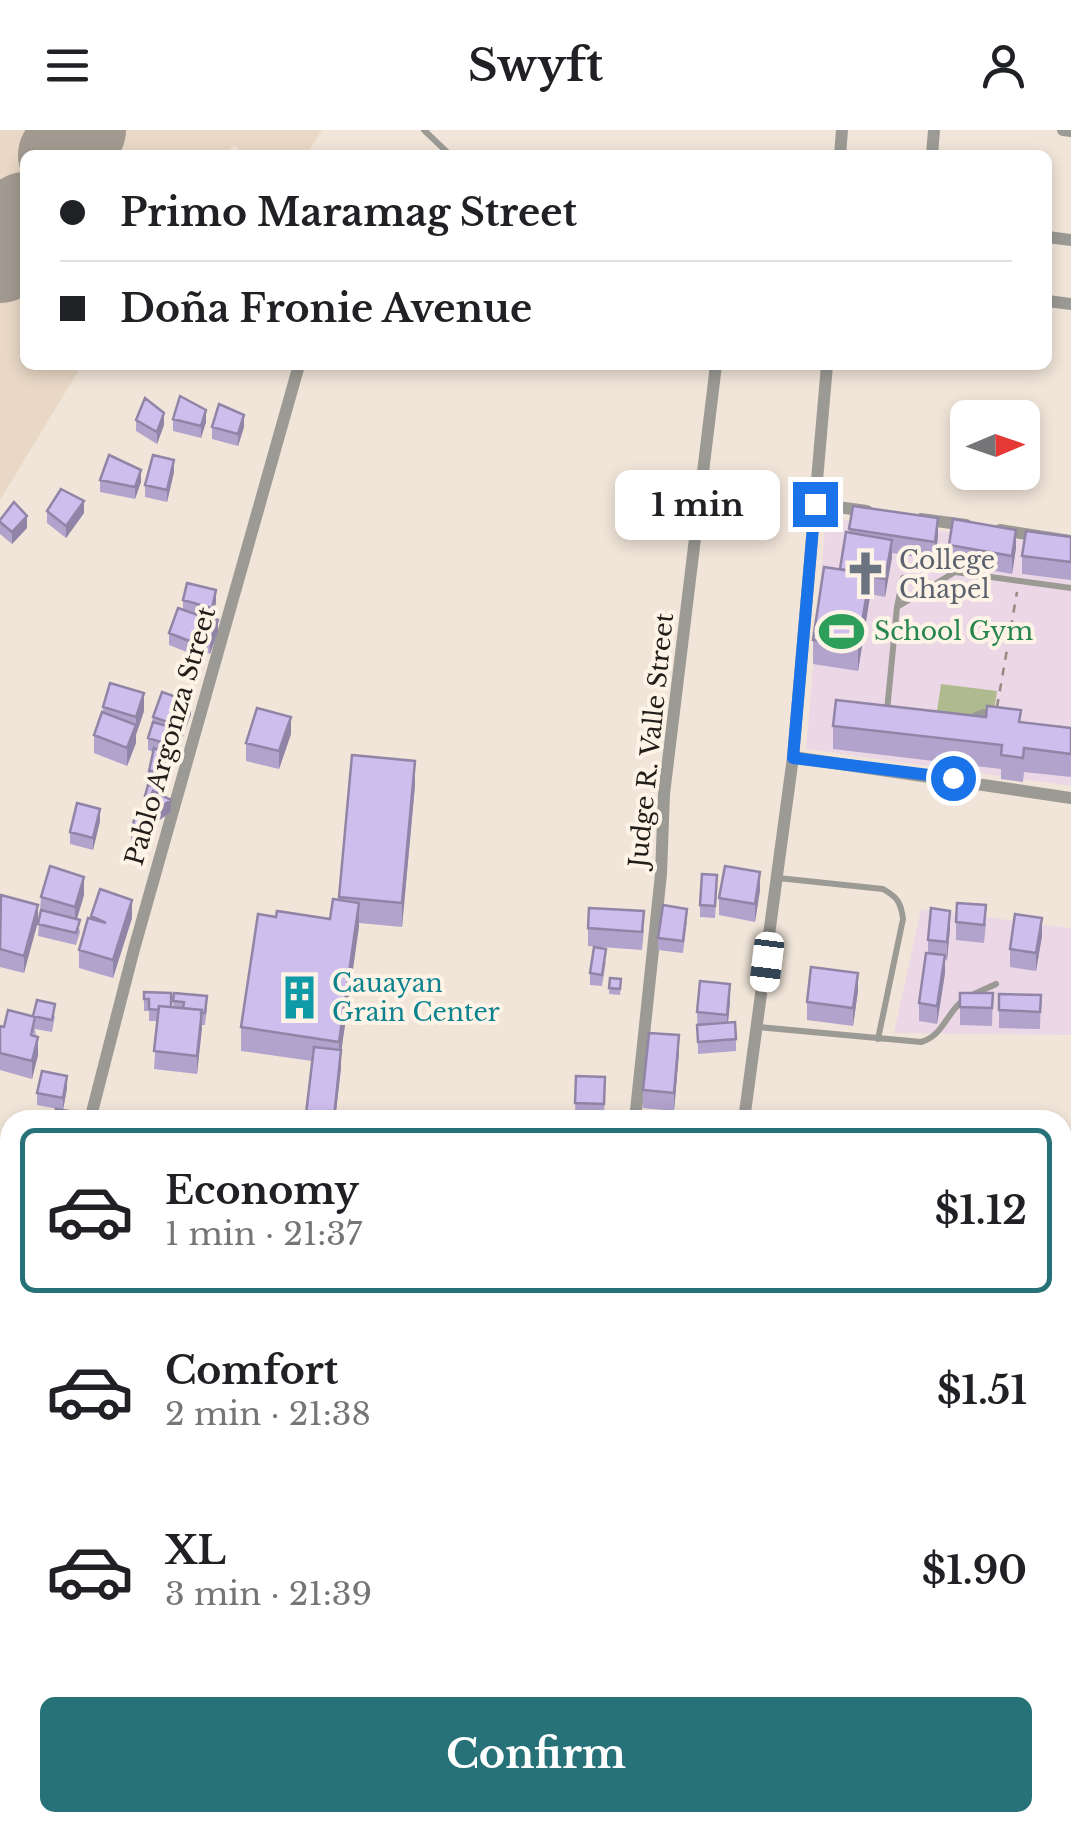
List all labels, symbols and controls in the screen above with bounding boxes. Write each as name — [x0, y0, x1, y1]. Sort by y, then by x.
text: Swyft — [468, 37, 603, 93]
icon: menu — [40, 38, 95, 93]
icon: person — [976, 38, 1031, 93]
text: Primo Maramag Street — [120, 189, 577, 236]
text: Doña Fronie Avenue — [120, 285, 532, 332]
north arrow — [950, 400, 1040, 490]
map controls — [950, 400, 1040, 490]
callout: 1 min — [615, 469, 780, 539]
route end — [793, 482, 838, 527]
text: 1 min — [651, 485, 744, 525]
place label: College Chapel — [899, 545, 995, 605]
church icon: College Chapel — [842, 550, 890, 598]
street label: Pablo Argonza Street — [119, 603, 222, 869]
sports icon: School Gym — [817, 607, 865, 655]
street label: Judge R. Valle Street — [622, 611, 680, 872]
place label: School Gym — [874, 616, 1033, 647]
route start — [931, 756, 976, 801]
car — [748, 930, 786, 994]
place label: Cauayan Grain Center — [332, 968, 500, 1028]
building icon: Cauayan Grain Center — [275, 973, 323, 1021]
icon: car — [45, 1166, 135, 1256]
text: Economy — [165, 1167, 359, 1214]
text: $1.12 — [935, 1187, 1027, 1234]
text: 1 min · 21:37 — [165, 1214, 362, 1254]
icon: car — [45, 1346, 135, 1436]
text: Comfort — [165, 1347, 338, 1394]
text: $1.51 — [937, 1367, 1027, 1414]
text: 2 min · 21:38 — [165, 1394, 371, 1434]
icon: car — [45, 1526, 135, 1616]
text: XL — [165, 1527, 226, 1574]
text: $1.90 — [922, 1547, 1027, 1594]
text: 3 min · 21:39 — [165, 1574, 372, 1614]
button: Confirm — [40, 1697, 1032, 1812]

